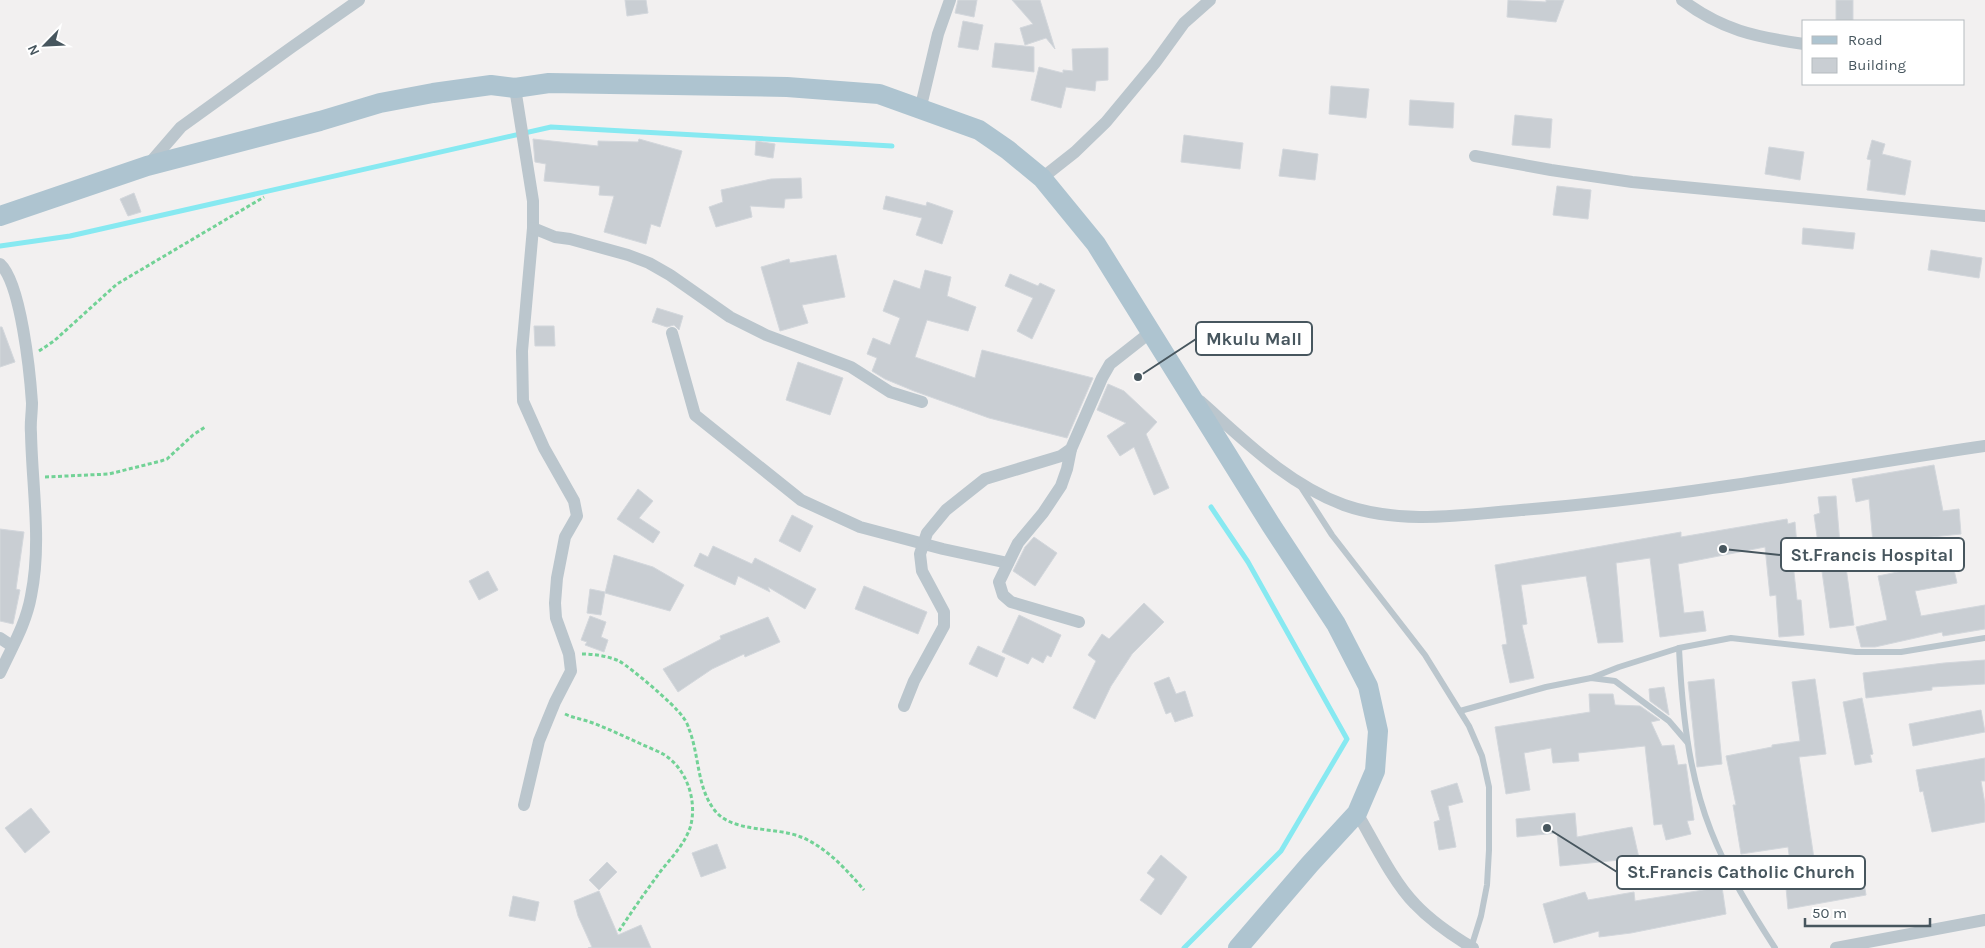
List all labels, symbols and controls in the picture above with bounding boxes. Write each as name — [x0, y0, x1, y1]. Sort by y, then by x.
north arrow — [20, 20, 70, 70]
legend — [1802, 20, 1965, 85]
text: Road — [1848, 31, 1883, 49]
text: N — [24, 42, 43, 58]
text: Building — [1848, 56, 1906, 74]
callout: Mkulu Mall — [1196, 322, 1312, 355]
text: Mkulu Mall — [1206, 328, 1302, 350]
callout: St.Francis Hospital — [1781, 538, 1964, 571]
text: St.Francis Hospital — [1791, 544, 1953, 566]
callout: St.Francis Catholic Church — [1617, 856, 1865, 889]
text: St.Francis Catholic Church — [1627, 861, 1855, 883]
scale bar — [1805, 896, 1930, 928]
text: 50 m — [1812, 904, 1847, 922]

